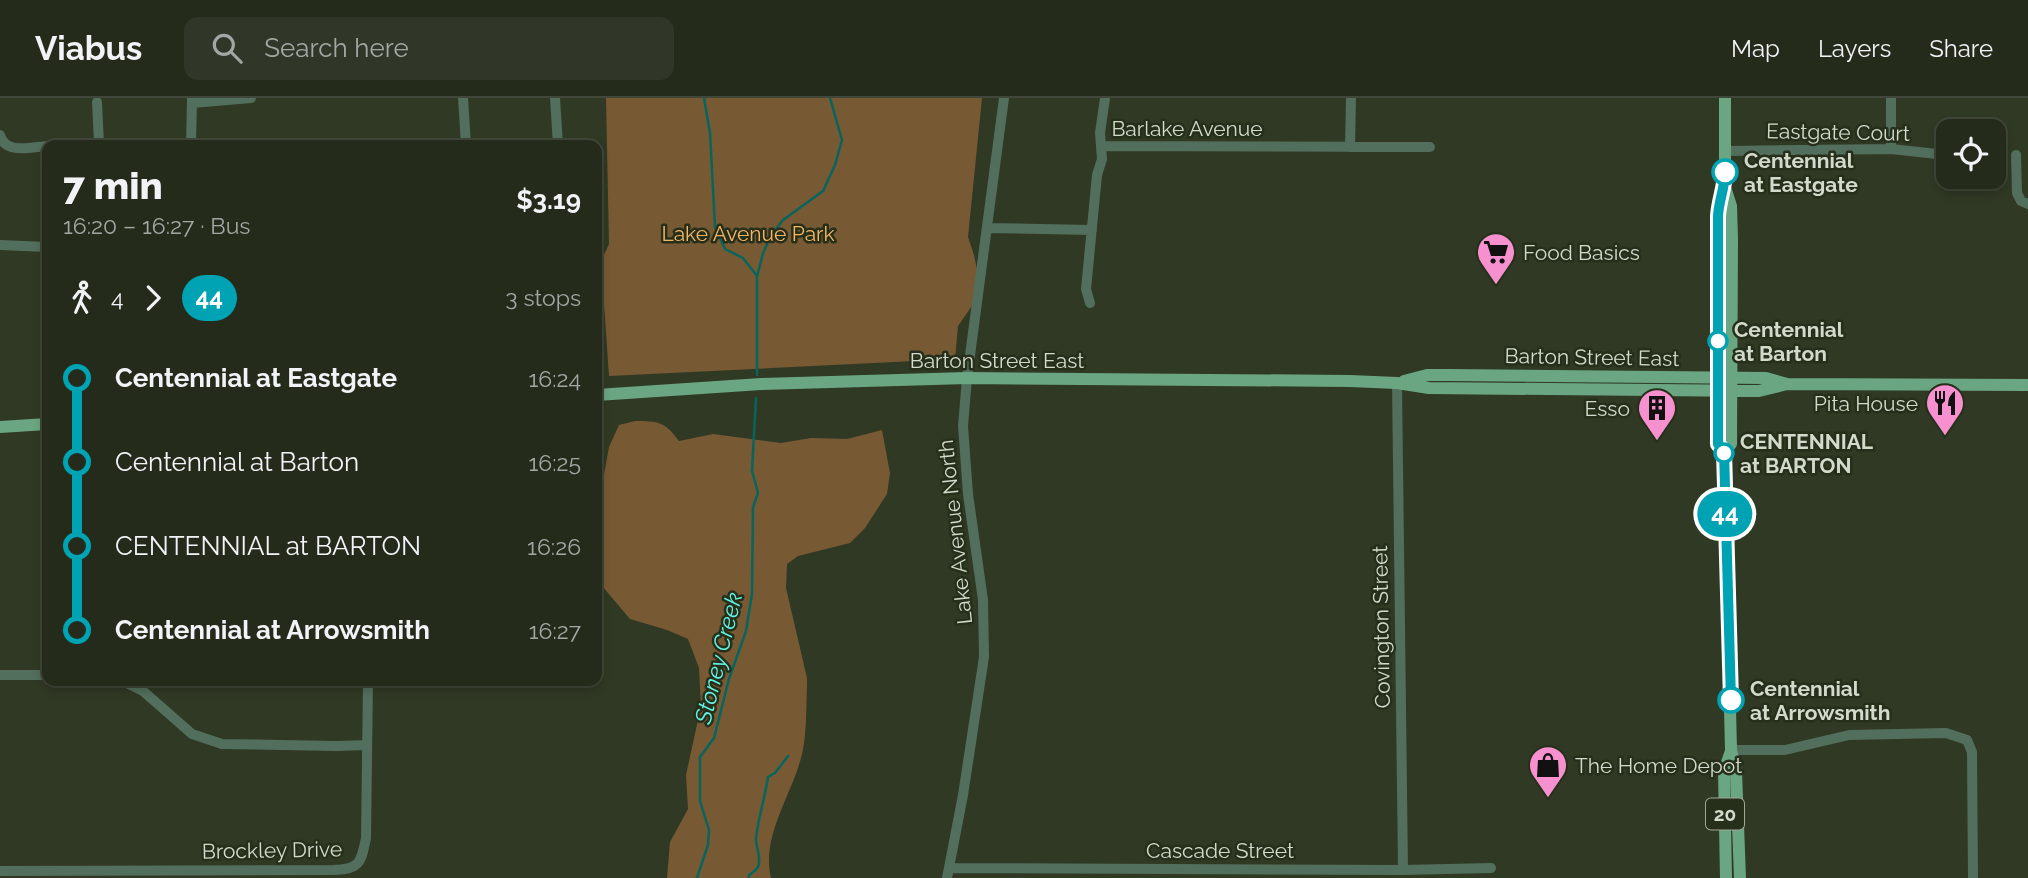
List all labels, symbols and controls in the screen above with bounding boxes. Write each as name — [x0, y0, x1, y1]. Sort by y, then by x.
search box — [184, 17, 674, 80]
text: Viabus — [35, 29, 142, 68]
icon: search — [208, 29, 246, 67]
text: Search here — [264, 33, 409, 63]
text: Map — [1731, 34, 1780, 63]
text: Layers — [1818, 34, 1891, 63]
text: Share — [1929, 34, 1993, 63]
street label: Barlake Avenue — [1111, 116, 1263, 141]
street label: Eastgate Court — [1766, 118, 1910, 146]
map controls — [1936, 119, 2006, 189]
button: locate — [1936, 119, 2006, 189]
place label: Centennial at Eastgate — [1744, 148, 1858, 197]
marker: Centennial at Eastgate — [1712, 159, 1738, 185]
text: 7 min — [63, 163, 163, 208]
text: $3.19 — [516, 185, 581, 215]
text: 16:20 – 16:27 · Bus — [63, 212, 250, 239]
park label: Lake Avenue Park — [661, 221, 835, 246]
supermarket icon: Food Basics — [1475, 231, 1517, 286]
place label: Food Basics — [1523, 240, 1640, 265]
icon: walk — [63, 279, 101, 317]
icon: forward — [134, 279, 172, 317]
text: 44 — [196, 283, 223, 312]
text: 4 — [111, 284, 124, 311]
text: 3 stops — [505, 284, 581, 311]
place label: Centennial at Barton — [1734, 317, 1844, 366]
marker: Centennial at Barton — [1708, 331, 1728, 351]
street label: Barton Street East — [1504, 343, 1680, 371]
street label: Barton Street East — [910, 348, 1084, 373]
text: Centennial at Eastgate — [115, 363, 397, 393]
text: 16:24 — [528, 365, 581, 392]
restaurant icon: Pita House — [1924, 382, 1966, 437]
building icon: Esso — [1636, 387, 1678, 442]
place label: Pita House — [1814, 391, 1918, 416]
place label: Esso — [1584, 396, 1630, 421]
place label: CENTENNIAL at BARTON — [1740, 429, 1874, 478]
street label: Lake Avenue North — [933, 438, 977, 626]
marker: CENTENNIAL at BARTON — [1714, 443, 1734, 463]
text: Centennial at Barton — [115, 447, 359, 477]
text: 16:25 — [528, 449, 581, 476]
line badge: 44 — [1694, 491, 1756, 537]
text: 44 — [1711, 499, 1739, 528]
text: CENTENNIAL at BARTON — [115, 531, 421, 561]
text: 16:26 — [527, 533, 581, 560]
street label: Covington Street — [1367, 545, 1395, 709]
water label: Stoney Creek — [688, 589, 747, 728]
text: Centennial at Arrowsmith — [115, 615, 430, 645]
text: 16:27 — [529, 617, 581, 644]
place label: Centennial at Arrowsmith — [1750, 676, 1890, 725]
marker: Centennial at Arrowsmith — [1718, 687, 1744, 713]
shop icon: The Home Depot — [1527, 744, 1569, 799]
place label: The Home Depot — [1575, 753, 1742, 778]
road number: 20 — [1706, 799, 1744, 830]
street label: Brockley Drive — [202, 836, 342, 864]
street label: Cascade Street — [1146, 838, 1294, 863]

